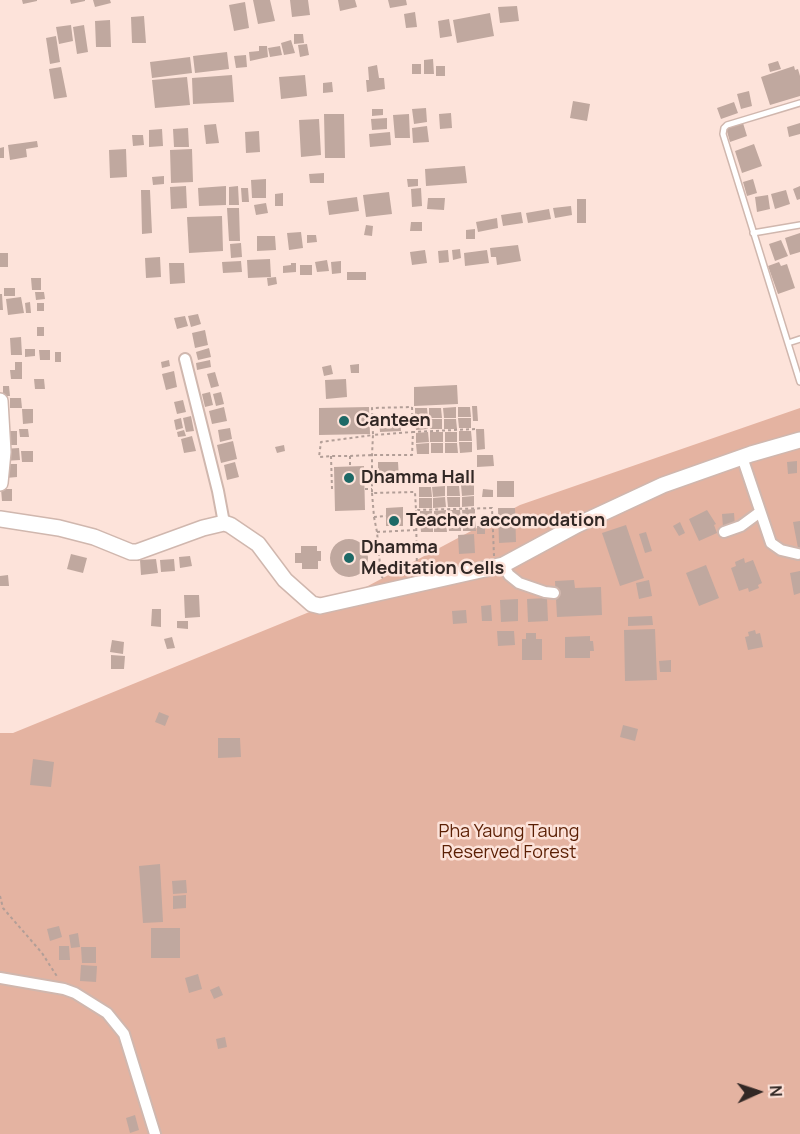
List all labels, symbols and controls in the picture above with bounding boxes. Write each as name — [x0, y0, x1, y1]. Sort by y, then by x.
place label: Canteen — [356, 410, 431, 432]
marker: Canteen — [337, 414, 351, 428]
place label: Dhamma Hall — [361, 467, 475, 489]
marker: Dhamma Hall — [342, 471, 356, 485]
place label: Teacher accomodation — [406, 510, 605, 532]
marker: Teacher accomodation — [387, 514, 401, 528]
place label: Dhamma Meditation Cells — [361, 537, 504, 580]
marker: Dhamma Meditation Cells — [342, 551, 356, 565]
park label: Pha Yaung Taung Reserved Forest — [439, 821, 579, 864]
north arrow — [728, 1062, 788, 1122]
text: N — [765, 1085, 787, 1097]

